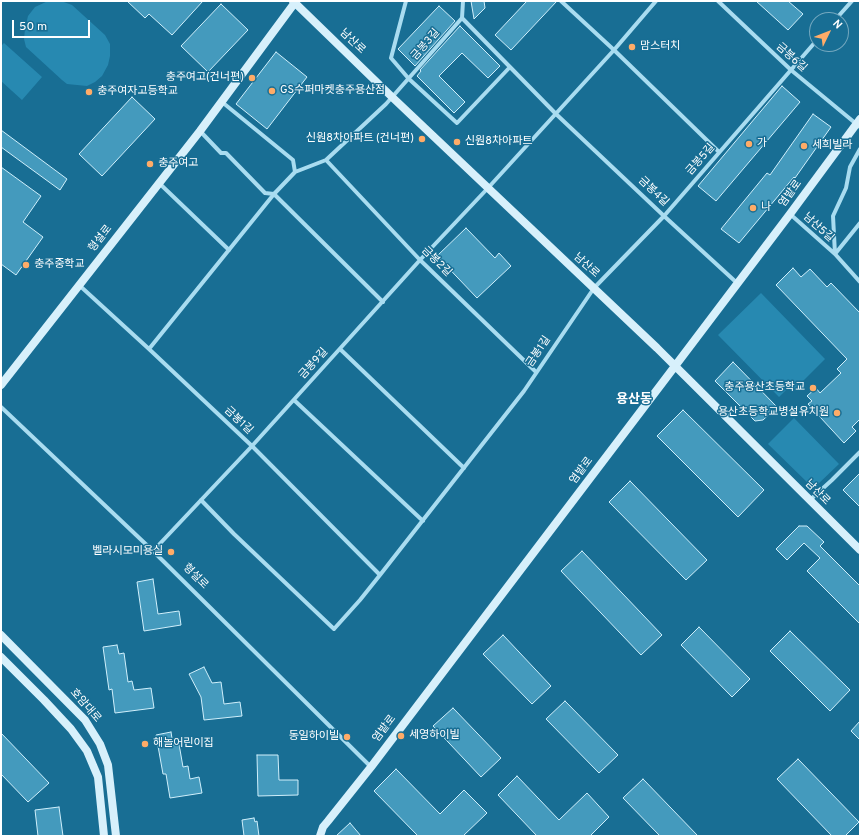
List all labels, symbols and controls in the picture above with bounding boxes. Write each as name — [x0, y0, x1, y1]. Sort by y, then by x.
scale bar — [14, 12, 92, 38]
north arrow — [809, 12, 849, 52]
text: N — [829, 17, 845, 32]
text: 50 m — [19, 19, 47, 35]
street label: 남산로 — [336, 27, 368, 57]
street label: 금봉3길 — [409, 27, 443, 63]
place label: 맘스터치 — [640, 40, 680, 54]
street label: 금봉6길 — [773, 41, 809, 75]
marker: 맘스터치 — [627, 42, 637, 52]
place label: 충주여고(건너편) — [166, 71, 244, 85]
marker: 충주여고(건너편) — [247, 73, 257, 83]
place label: GS수퍼마켓충주용산점 — [280, 84, 385, 98]
place label: 충주여자고등학교 — [97, 85, 178, 99]
marker: GS수퍼마켓충주용산점 — [267, 86, 277, 96]
marker: 충주여자고등학교 — [84, 87, 94, 97]
place label: 신원8차아파트 (건너편) — [306, 132, 414, 146]
marker: 신원8차아파트 (건너편) — [417, 134, 427, 144]
place label: 신원8차아파트 — [465, 135, 532, 149]
marker: 신원8차아파트 — [452, 137, 462, 147]
place label: 가 — [757, 137, 767, 151]
marker: 가 — [744, 139, 754, 149]
place label: 세희빌라 — [812, 139, 852, 153]
marker: 세희빌라 — [799, 141, 809, 151]
street label: 금봉5길 — [684, 142, 718, 178]
place label: 충주여고 — [158, 157, 198, 171]
marker: 충주여고 — [145, 159, 155, 169]
street label: 금봉4길 — [635, 174, 671, 210]
street label: 염밭로 — [777, 178, 805, 210]
place label: 나 — [761, 201, 771, 215]
marker: 나 — [748, 203, 758, 213]
street label: 남산5길 — [800, 211, 836, 245]
street label: 형설로 — [86, 223, 116, 255]
street label: 금봉2길 — [418, 244, 454, 280]
street label: 남산로 — [570, 251, 602, 281]
place label: 충주중학교 — [34, 258, 85, 272]
marker: 충주중학교 — [21, 260, 31, 270]
street label: 금봉1길 — [524, 334, 554, 370]
street label: 금봉9길 — [297, 346, 331, 382]
place label: 충주용산초등학교 — [724, 381, 805, 395]
marker: 충주용산초등학교 — [808, 383, 818, 393]
district label: 용산동 — [616, 392, 652, 408]
street label: 금봉1길 — [221, 404, 255, 438]
place label: 용산초등학교병설유치원 — [718, 406, 829, 420]
marker: 용산초등학교병설유치원 — [832, 408, 842, 418]
street label: 염밭로 — [568, 455, 596, 487]
street label: 남산로 — [802, 478, 832, 508]
place label: 벨라시모미용실 — [92, 545, 163, 559]
marker: 벨라시모미용실 — [166, 547, 176, 557]
street label: 형설로 — [180, 562, 210, 592]
street label: 호암대로 — [67, 686, 103, 726]
street label: 염밭로 — [371, 713, 399, 745]
place label: 세영하이빌 — [409, 729, 460, 743]
place label: 동일하이빌 — [288, 730, 339, 744]
marker: 세영하이빌 — [396, 731, 406, 741]
marker: 동일하이빌 — [342, 732, 352, 742]
place label: 해놀어린이집 — [153, 737, 214, 751]
marker: 해놀어린이집 — [140, 739, 150, 749]

